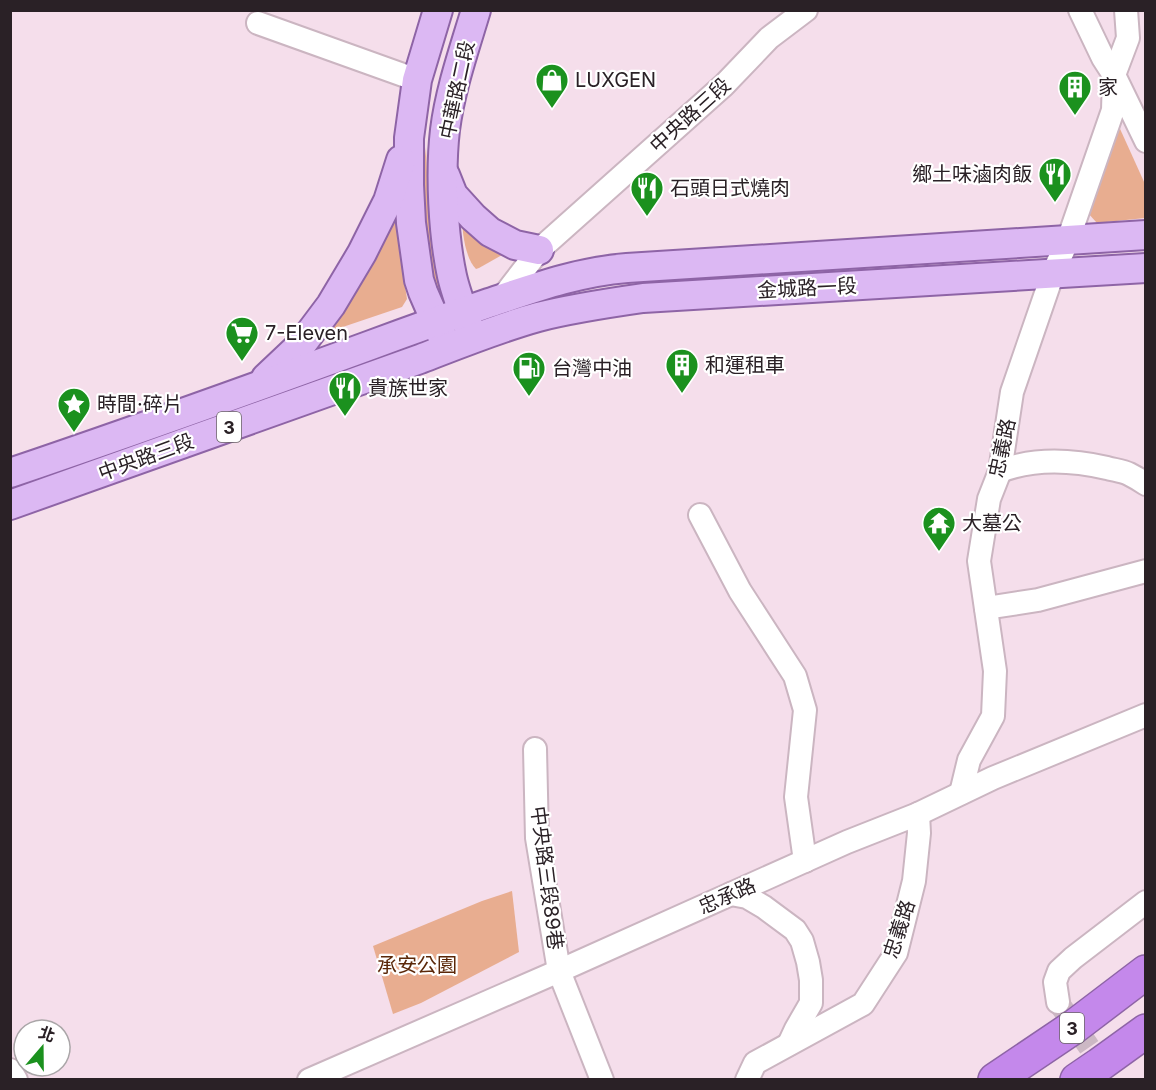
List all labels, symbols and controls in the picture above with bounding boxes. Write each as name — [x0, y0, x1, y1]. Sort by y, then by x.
street label: 中華路二段 — [435, 39, 479, 141]
shop icon: LUXGEN — [534, 62, 570, 109]
place label: LUXGEN — [575, 68, 656, 92]
building icon: 家 — [1057, 69, 1093, 116]
street label: 中央路三段 — [645, 73, 735, 157]
place label: 家 — [1098, 75, 1118, 99]
restaurant icon: 鄉土味滷肉飯 — [1037, 156, 1073, 203]
place label: 鄉土味滷肉飯 — [912, 162, 1032, 186]
restaurant icon: 石頭日式燒肉 — [629, 170, 665, 217]
place label: 石頭日式燒肉 — [670, 176, 790, 200]
street label: 金城路一段 — [756, 273, 858, 303]
supermarket icon: 7-Eleven — [224, 315, 260, 362]
place label: 7-Eleven — [265, 321, 348, 345]
building icon: 和運租車 — [664, 347, 700, 394]
fuel station icon: 台灣中油 — [511, 350, 547, 397]
place label: 和運租車 — [705, 353, 785, 377]
place label: 台灣中油 — [552, 356, 632, 380]
restaurant icon: 貴族世家 — [327, 370, 363, 417]
place label: 貴族世家 — [368, 376, 448, 400]
place icon: 時間·碎片 — [56, 386, 92, 433]
place label: 時間·碎片 — [97, 392, 183, 416]
road number: 3 — [217, 412, 241, 442]
street label: 忠義路 — [984, 416, 1020, 480]
street label: 中央路三段 — [95, 429, 197, 485]
temple icon: 大墓公 — [921, 505, 957, 552]
place label: 大墓公 — [962, 511, 1022, 535]
street label: 中央路三段89巷 — [526, 805, 568, 951]
street label: 忠承路 — [695, 873, 759, 919]
street label: 忠義路 — [878, 897, 920, 961]
park label: 承安公園 — [377, 953, 457, 977]
road number: 3 — [1060, 1013, 1084, 1043]
north arrow — [12, 1018, 72, 1078]
text: 北 — [36, 1022, 58, 1046]

